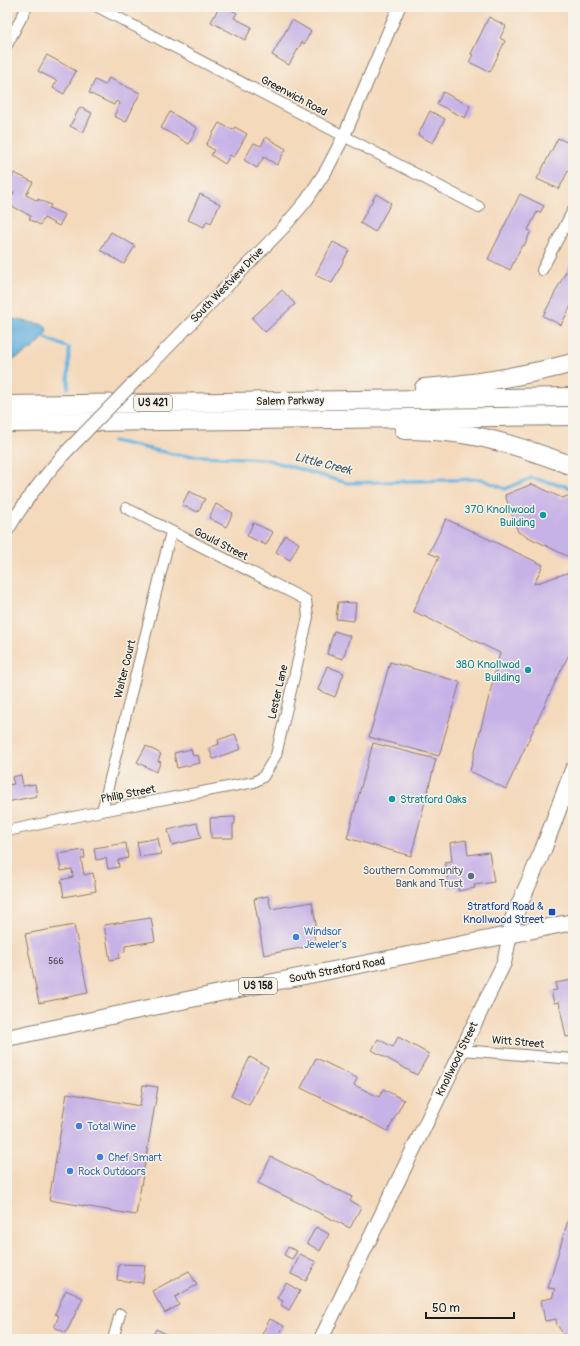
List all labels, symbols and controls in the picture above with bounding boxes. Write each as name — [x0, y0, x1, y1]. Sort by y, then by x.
street label: Greenwich Road — [259, 73, 329, 119]
street label: South Westview Drive — [188, 244, 267, 325]
street label: Salem Parkway — [256, 394, 324, 408]
road number: US 421 — [134, 395, 172, 411]
water label: Little Creek — [293, 450, 354, 479]
place label: 370 Knollwood Building — [464, 503, 535, 529]
marker: 370 Knollwood Building — [538, 510, 548, 520]
street label: Gould Street — [192, 525, 251, 563]
street label: Walter Court — [111, 638, 139, 700]
place label: 380 Knollwod Building — [455, 658, 520, 684]
street label: Lester Lane — [265, 663, 291, 720]
marker: 380 Knollwod Building — [523, 665, 533, 675]
street label: Philip Street — [100, 782, 157, 806]
place label: Stratford Oaks — [400, 793, 467, 806]
marker: Stratford Oaks — [387, 794, 397, 804]
place label: Southern Community Bank and Trust — [363, 864, 464, 890]
marker: Southern Community Bank and Trust — [466, 871, 476, 881]
place label: Stratford Road & Knollwood Street — [463, 900, 545, 926]
marker: Stratford Road & Knollwood Street — [547, 907, 557, 917]
place label: Windsor Jeweler's — [304, 925, 347, 951]
marker: Windsor Jeweler's — [291, 932, 301, 942]
street label: South Stratford Road — [288, 954, 386, 986]
house number: 566 — [48, 956, 64, 967]
road number: US 158 — [239, 978, 277, 994]
street label: Knollwood Street — [433, 1019, 481, 1098]
street label: Witt Street — [491, 1033, 545, 1051]
place label: Total Wine — [87, 1120, 137, 1133]
marker: Total Wine — [74, 1121, 84, 1131]
place label: Chef Smart — [108, 1151, 162, 1164]
marker: Chef Smart — [95, 1152, 105, 1162]
place label: Rock Outdoors — [78, 1165, 146, 1178]
marker: Rock Outdoors — [65, 1166, 75, 1176]
scale bar — [426, 1294, 514, 1320]
text: 50 m — [432, 1301, 460, 1316]

